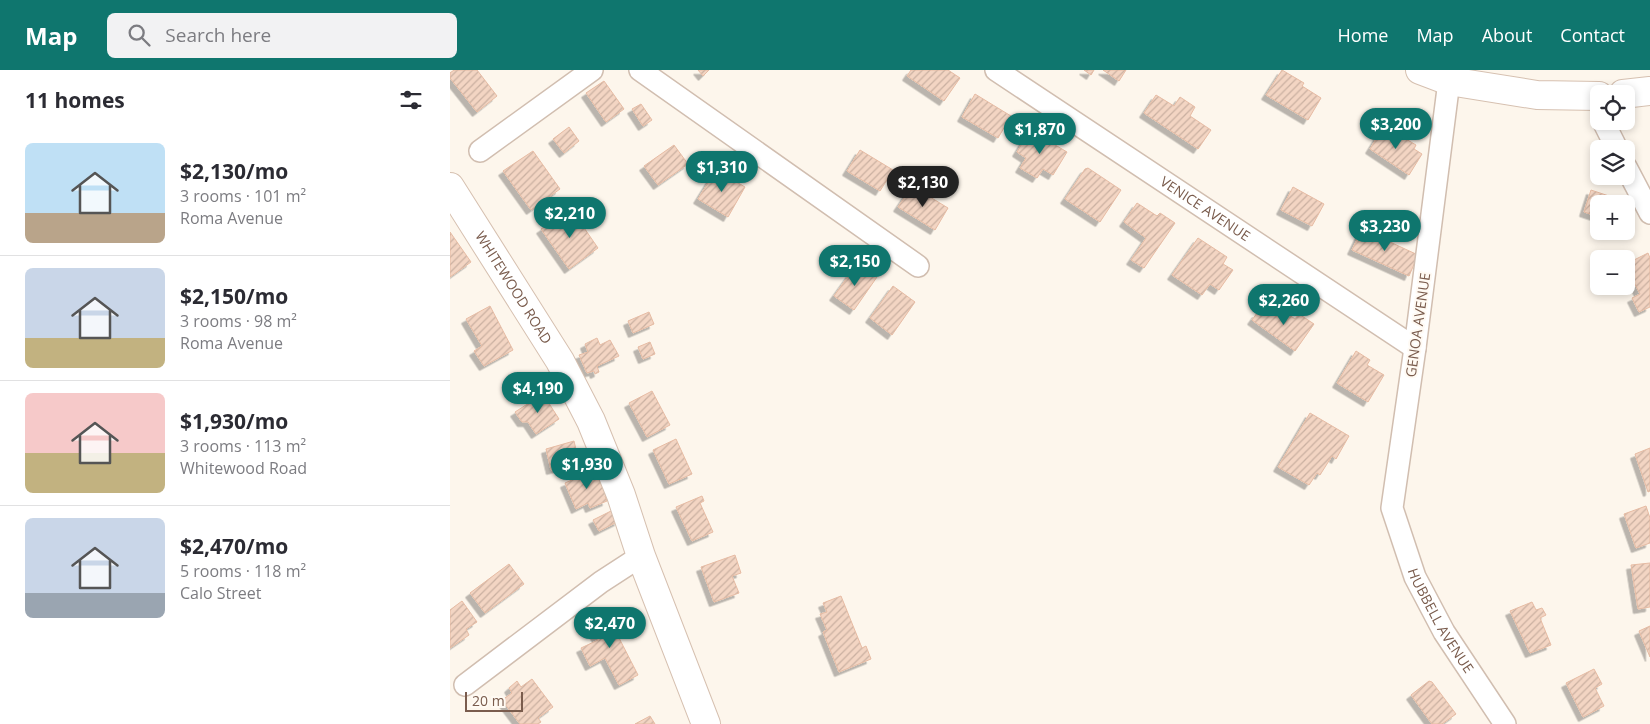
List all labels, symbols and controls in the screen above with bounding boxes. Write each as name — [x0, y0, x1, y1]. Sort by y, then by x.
search box — [107, 13, 457, 58]
text: Map — [25, 19, 77, 52]
icon: search — [125, 21, 153, 49]
text: Search here — [165, 22, 271, 48]
text: Home — [1338, 23, 1388, 47]
text: Map — [1416, 23, 1454, 47]
text: About — [1482, 23, 1532, 47]
text: Contact — [1560, 23, 1625, 47]
map controls — [1590, 85, 1635, 295]
button: locate — [1590, 85, 1635, 130]
text: 11 homes — [25, 86, 125, 114]
icon: filters — [397, 86, 425, 114]
pin: $3,200 — [1355, 108, 1437, 150]
pin: $1,870 — [999, 112, 1081, 155]
text: $3,200 — [1371, 113, 1421, 135]
text: $1,870 — [1015, 118, 1065, 140]
button: layers — [1590, 140, 1635, 185]
pin: $1,310 — [681, 150, 763, 193]
text: $1,310 — [697, 156, 747, 178]
text: $2,130/mo — [180, 157, 288, 185]
icon: home — [65, 163, 125, 223]
pin: $2,130 — [882, 166, 964, 208]
text: $2,130 — [898, 171, 948, 193]
street label: VENICE AVENUE — [1157, 172, 1254, 245]
text: 3 rooms · 101 m² — [180, 185, 306, 207]
button: + — [1590, 195, 1635, 240]
pin: $2,210 — [529, 196, 611, 239]
text: $2,210 — [545, 202, 595, 224]
text: Roma Avenue — [180, 207, 283, 229]
pin: $3,230 — [1344, 210, 1426, 252]
text: $3,230 — [1360, 215, 1410, 237]
street label: WHITEWOOD ROAD — [471, 227, 557, 347]
pin: $2,150 — [814, 244, 896, 287]
text: $2,150 — [830, 250, 880, 272]
button: − — [1590, 250, 1635, 295]
street label: GENOA AVENUE — [1401, 271, 1434, 378]
text: $2,150/mo — [180, 282, 288, 310]
pin: $2,260 — [1243, 284, 1325, 326]
icon: home — [65, 288, 125, 348]
text: $2,260 — [1259, 289, 1309, 311]
text: 3 rooms · 98 m² — [180, 310, 297, 332]
text: Roma Avenue — [180, 332, 283, 354]
pin: $4,190 — [497, 372, 579, 414]
text: $4,190 — [513, 377, 563, 399]
text: $1,930/mo — [180, 407, 288, 435]
icon: home — [65, 413, 125, 473]
text: 3 rooms · 113 m² — [180, 435, 306, 457]
pin: $1,930 — [546, 448, 628, 490]
text: $1,930 — [562, 453, 612, 475]
text: Whitewood Road — [180, 457, 307, 479]
text: $2,470/mo — [180, 532, 288, 560]
icon: home — [65, 538, 125, 598]
text: 5 rooms · 118 m² — [180, 560, 306, 582]
street label: HUBBELL AVENUE — [1404, 566, 1479, 676]
text: Calo Street — [180, 582, 261, 604]
pin: $2,470 — [569, 606, 651, 649]
text: $2,470 — [585, 612, 635, 634]
scale bar — [465, 689, 522, 712]
text: 20 m — [472, 691, 505, 710]

